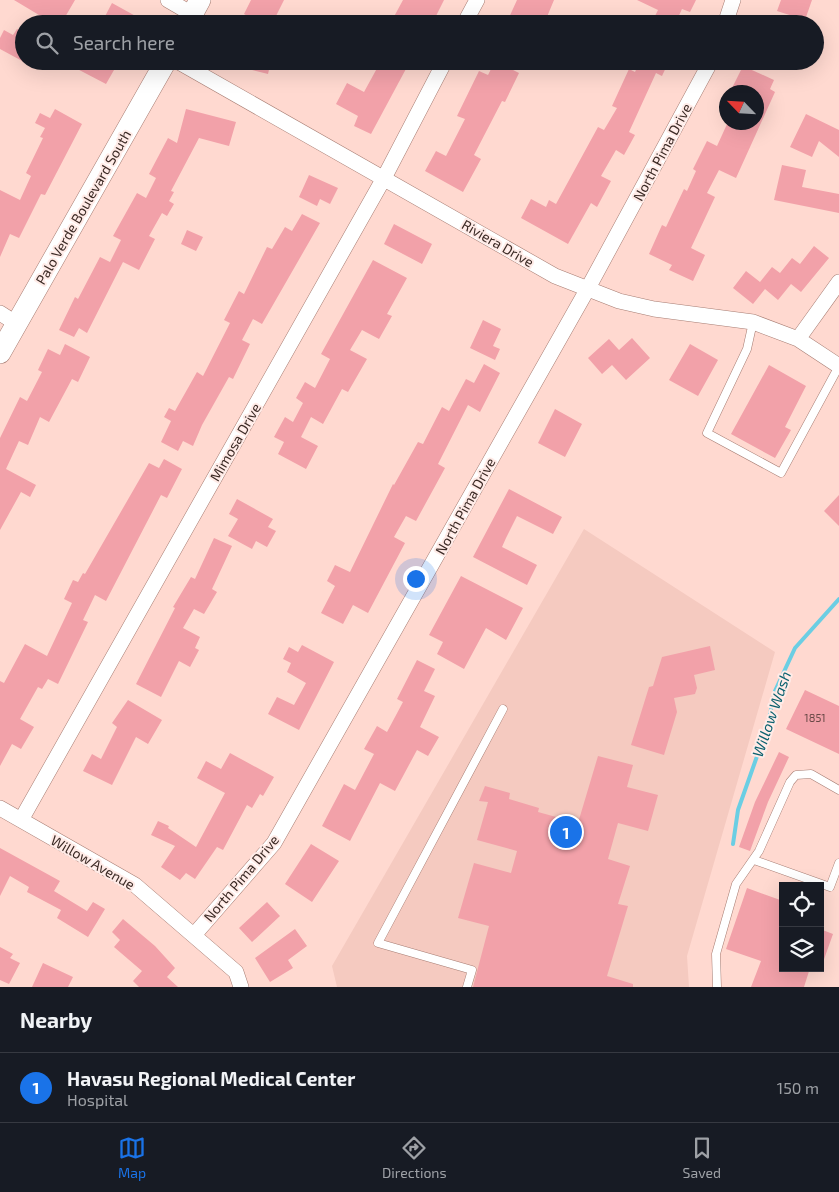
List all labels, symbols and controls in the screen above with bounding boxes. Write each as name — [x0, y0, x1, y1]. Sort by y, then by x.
search box — [15, 15, 824, 70]
icon: search — [33, 29, 61, 57]
text: Search here — [73, 31, 175, 54]
north arrow — [719, 85, 764, 130]
street label: North Pima Drive — [629, 100, 695, 204]
street label: Palo Verde Boulevard South — [32, 127, 134, 287]
street label: Riviera Drive — [459, 216, 537, 270]
street label: Mimosa Drive — [206, 400, 264, 484]
street label: North Pima Drive — [431, 455, 499, 557]
your location — [403, 566, 429, 592]
water label: Willow Wash — [748, 669, 794, 759]
house number: 1851 — [804, 711, 826, 724]
pin: 1 — [550, 813, 582, 851]
street label: Willow Avenue — [48, 831, 138, 893]
street label: North Pima Drive — [200, 831, 282, 925]
map controls — [779, 882, 824, 972]
button: locate — [779, 882, 824, 927]
button: layers — [779, 927, 824, 972]
text: Nearby — [20, 1007, 92, 1032]
text: Havasu Regional Medical Center — [67, 1067, 355, 1090]
text: 1 — [33, 1078, 39, 1097]
text: 150 m — [777, 1078, 819, 1097]
text: Hospital — [67, 1090, 128, 1109]
tab: Map — [118, 1134, 146, 1181]
tab: Directions — [382, 1134, 447, 1181]
tab: Saved — [683, 1134, 721, 1181]

